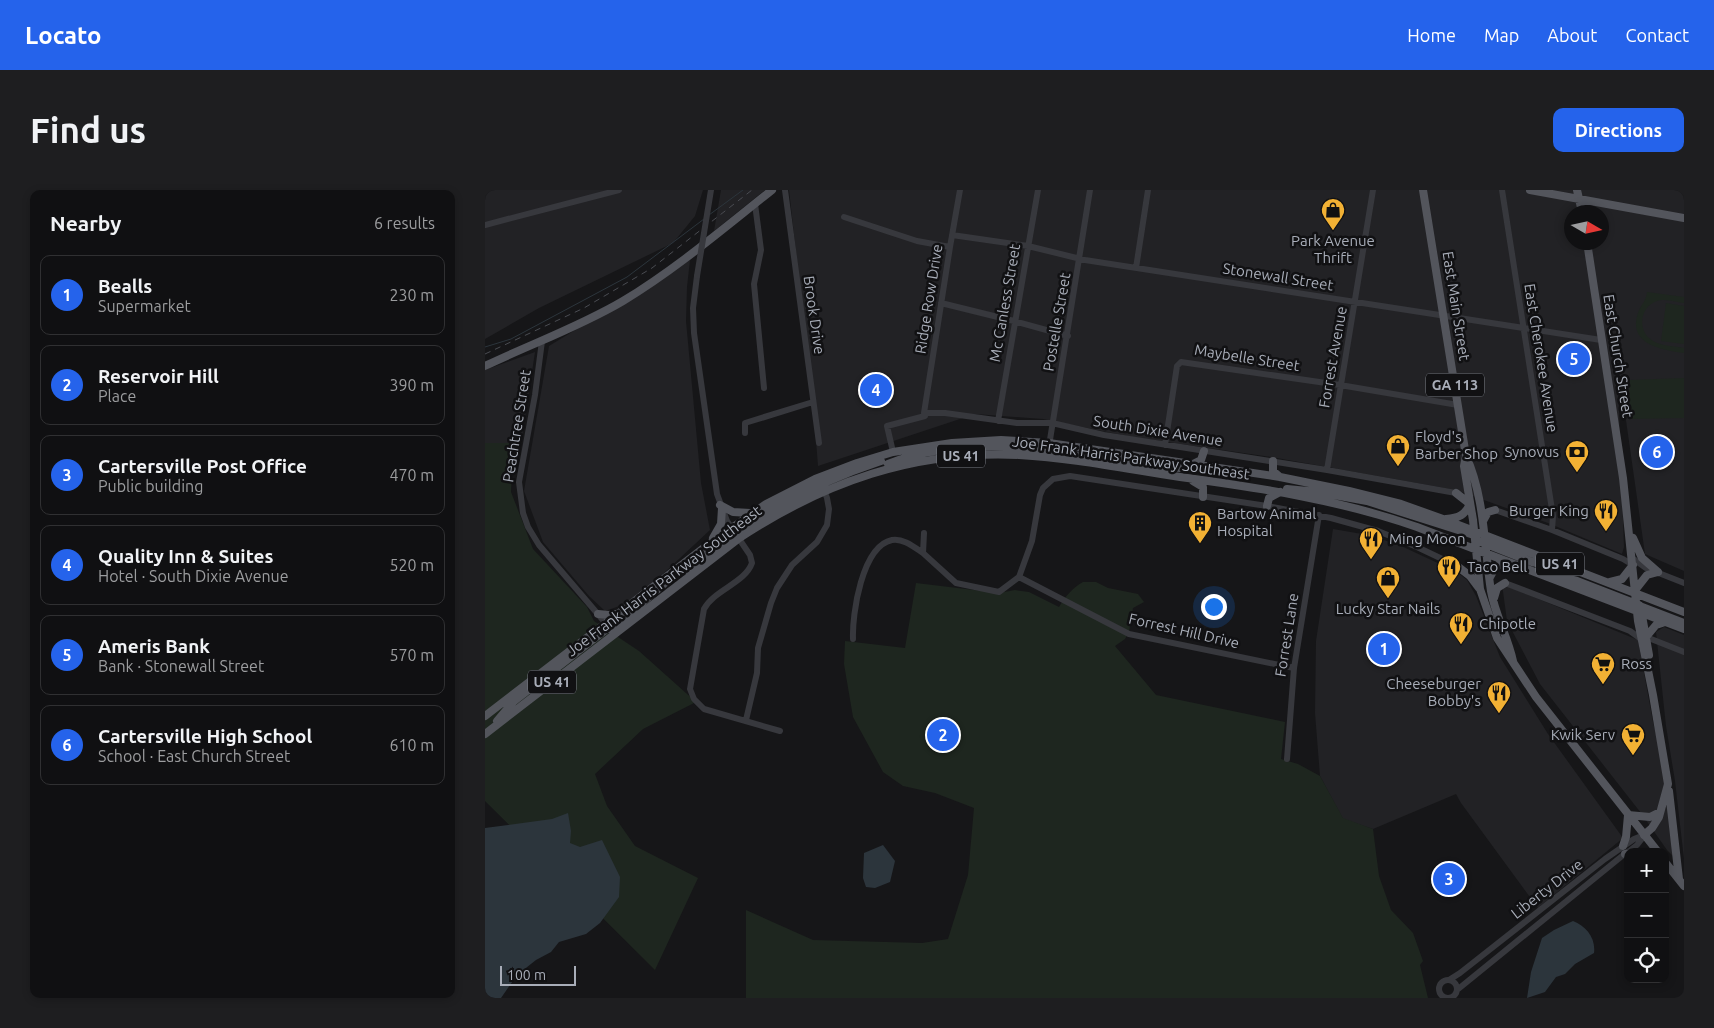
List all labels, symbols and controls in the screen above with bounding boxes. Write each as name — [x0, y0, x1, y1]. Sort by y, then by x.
text: Locato — [25, 22, 101, 49]
text: Home — [1407, 25, 1456, 45]
text: Map — [1484, 25, 1519, 45]
text: About — [1547, 25, 1597, 45]
text: Contact — [1625, 25, 1689, 45]
button: Directions — [1553, 108, 1684, 152]
text: Find us — [30, 110, 146, 150]
shop icon: Park Avenue Thrift — [1320, 197, 1346, 231]
north arrow — [1564, 205, 1609, 250]
text: Nearby — [50, 211, 121, 235]
text: 6 results — [374, 214, 435, 232]
place label: Park Avenue Thrift — [1291, 232, 1375, 266]
street label: Ridge Row Drive — [911, 243, 946, 355]
street label: Mc Canless Street — [986, 243, 1023, 363]
street label: East Main Street — [1439, 250, 1474, 362]
street label: Stonewall Street — [1222, 259, 1335, 294]
street label: Postelle Street — [1039, 271, 1074, 372]
text: Bealls — [98, 275, 152, 297]
street label: Brook Drive — [801, 275, 828, 355]
street label: East Cherokee Avenue — [1521, 282, 1562, 433]
text: 1 — [62, 286, 72, 304]
text: 230 m — [389, 286, 434, 304]
street label: East Church Street — [1600, 293, 1637, 419]
text: Supermarket — [98, 297, 191, 315]
street label: Forrest Avenue — [1315, 305, 1350, 409]
pin: 5 — [1558, 340, 1590, 378]
street label: Maybelle Street — [1193, 341, 1301, 374]
text: Reservoir Hill — [98, 365, 219, 387]
street label: Peachtree Street — [499, 368, 534, 483]
pin: 4 — [860, 371, 892, 409]
road number: GA 113 — [1426, 374, 1484, 396]
text: 2 — [62, 376, 72, 394]
text: 390 m — [389, 376, 434, 394]
text: Place — [98, 387, 136, 405]
street label: South Dixie Avenue — [1092, 412, 1224, 449]
place label: Floyd's Barber Shop — [1415, 428, 1498, 462]
street label: Joe Frank Harris Parkway Southeast — [1011, 432, 1251, 483]
shop icon: Floyd's Barber Shop — [1385, 433, 1411, 467]
pin: 6 — [1641, 433, 1673, 471]
bank icon: Synovus — [1564, 439, 1590, 473]
place label: Synovus — [1504, 443, 1559, 460]
road number: US 41 — [937, 445, 985, 468]
text: Cartersville Post Office — [98, 455, 307, 477]
text: 3 — [62, 466, 72, 484]
text: 470 m — [389, 466, 434, 484]
text: Public building — [98, 477, 203, 495]
restaurant icon: Burger King — [1593, 498, 1619, 532]
street label: Joe Frank Harris Parkway Southeast — [563, 502, 765, 659]
place label: Burger King — [1509, 502, 1589, 519]
place label: Bartow Animal Hospital — [1217, 505, 1316, 539]
building icon: Bartow Animal Hospital — [1187, 510, 1213, 544]
restaurant icon: Ming Moon — [1358, 526, 1384, 560]
place label: Ming Moon — [1389, 530, 1465, 547]
text: Quality Inn & Suites — [98, 545, 273, 567]
road number: US 41 — [1536, 552, 1584, 576]
restaurant icon: Taco Bell — [1436, 554, 1462, 588]
text: 4 — [62, 556, 72, 574]
text: 520 m — [389, 556, 434, 574]
place label: Taco Bell — [1467, 558, 1527, 575]
shop icon: Lucky Star Nails — [1375, 565, 1401, 599]
text: Hotel · South Dixie Avenue — [98, 567, 289, 585]
street label: Forrest Lane — [1272, 592, 1301, 678]
your location — [1201, 594, 1227, 620]
place label: Lucky Star Nails — [1336, 600, 1440, 617]
street label: Forrest Hill Drive — [1127, 610, 1241, 652]
restaurant icon: Chipotle — [1448, 611, 1474, 645]
place label: Chipotle — [1479, 615, 1536, 632]
pin: 1 — [1368, 630, 1400, 668]
text: Ameris Bank — [98, 635, 210, 657]
text: 5 — [62, 646, 72, 664]
text: 570 m — [389, 646, 434, 664]
supermarket icon: Ross — [1590, 651, 1616, 685]
place label: Ross — [1621, 655, 1652, 672]
text: Bank · Stonewall Street — [98, 657, 264, 675]
road number: US 41 — [528, 671, 576, 694]
place label: Cheeseburger Bobby's — [1386, 675, 1481, 709]
restaurant icon: Cheeseburger Bobby's — [1486, 680, 1512, 714]
pin: 2 — [927, 716, 959, 754]
supermarket icon: Kwik Serv — [1620, 722, 1646, 756]
text: Cartersville High School — [98, 725, 312, 747]
place label: Kwik Serv — [1551, 726, 1616, 743]
text: 6 — [62, 736, 72, 754]
text: 610 m — [389, 736, 434, 754]
text: School · East Church Street — [98, 747, 290, 765]
map controls — [1624, 848, 1669, 983]
button: + — [1624, 848, 1669, 893]
street label: Liberty Drive — [1508, 855, 1586, 922]
pin: 3 — [1433, 860, 1465, 898]
button: − — [1624, 893, 1669, 938]
button: locate — [1624, 938, 1669, 983]
scale bar — [500, 963, 576, 986]
text: 100 m — [507, 967, 546, 983]

